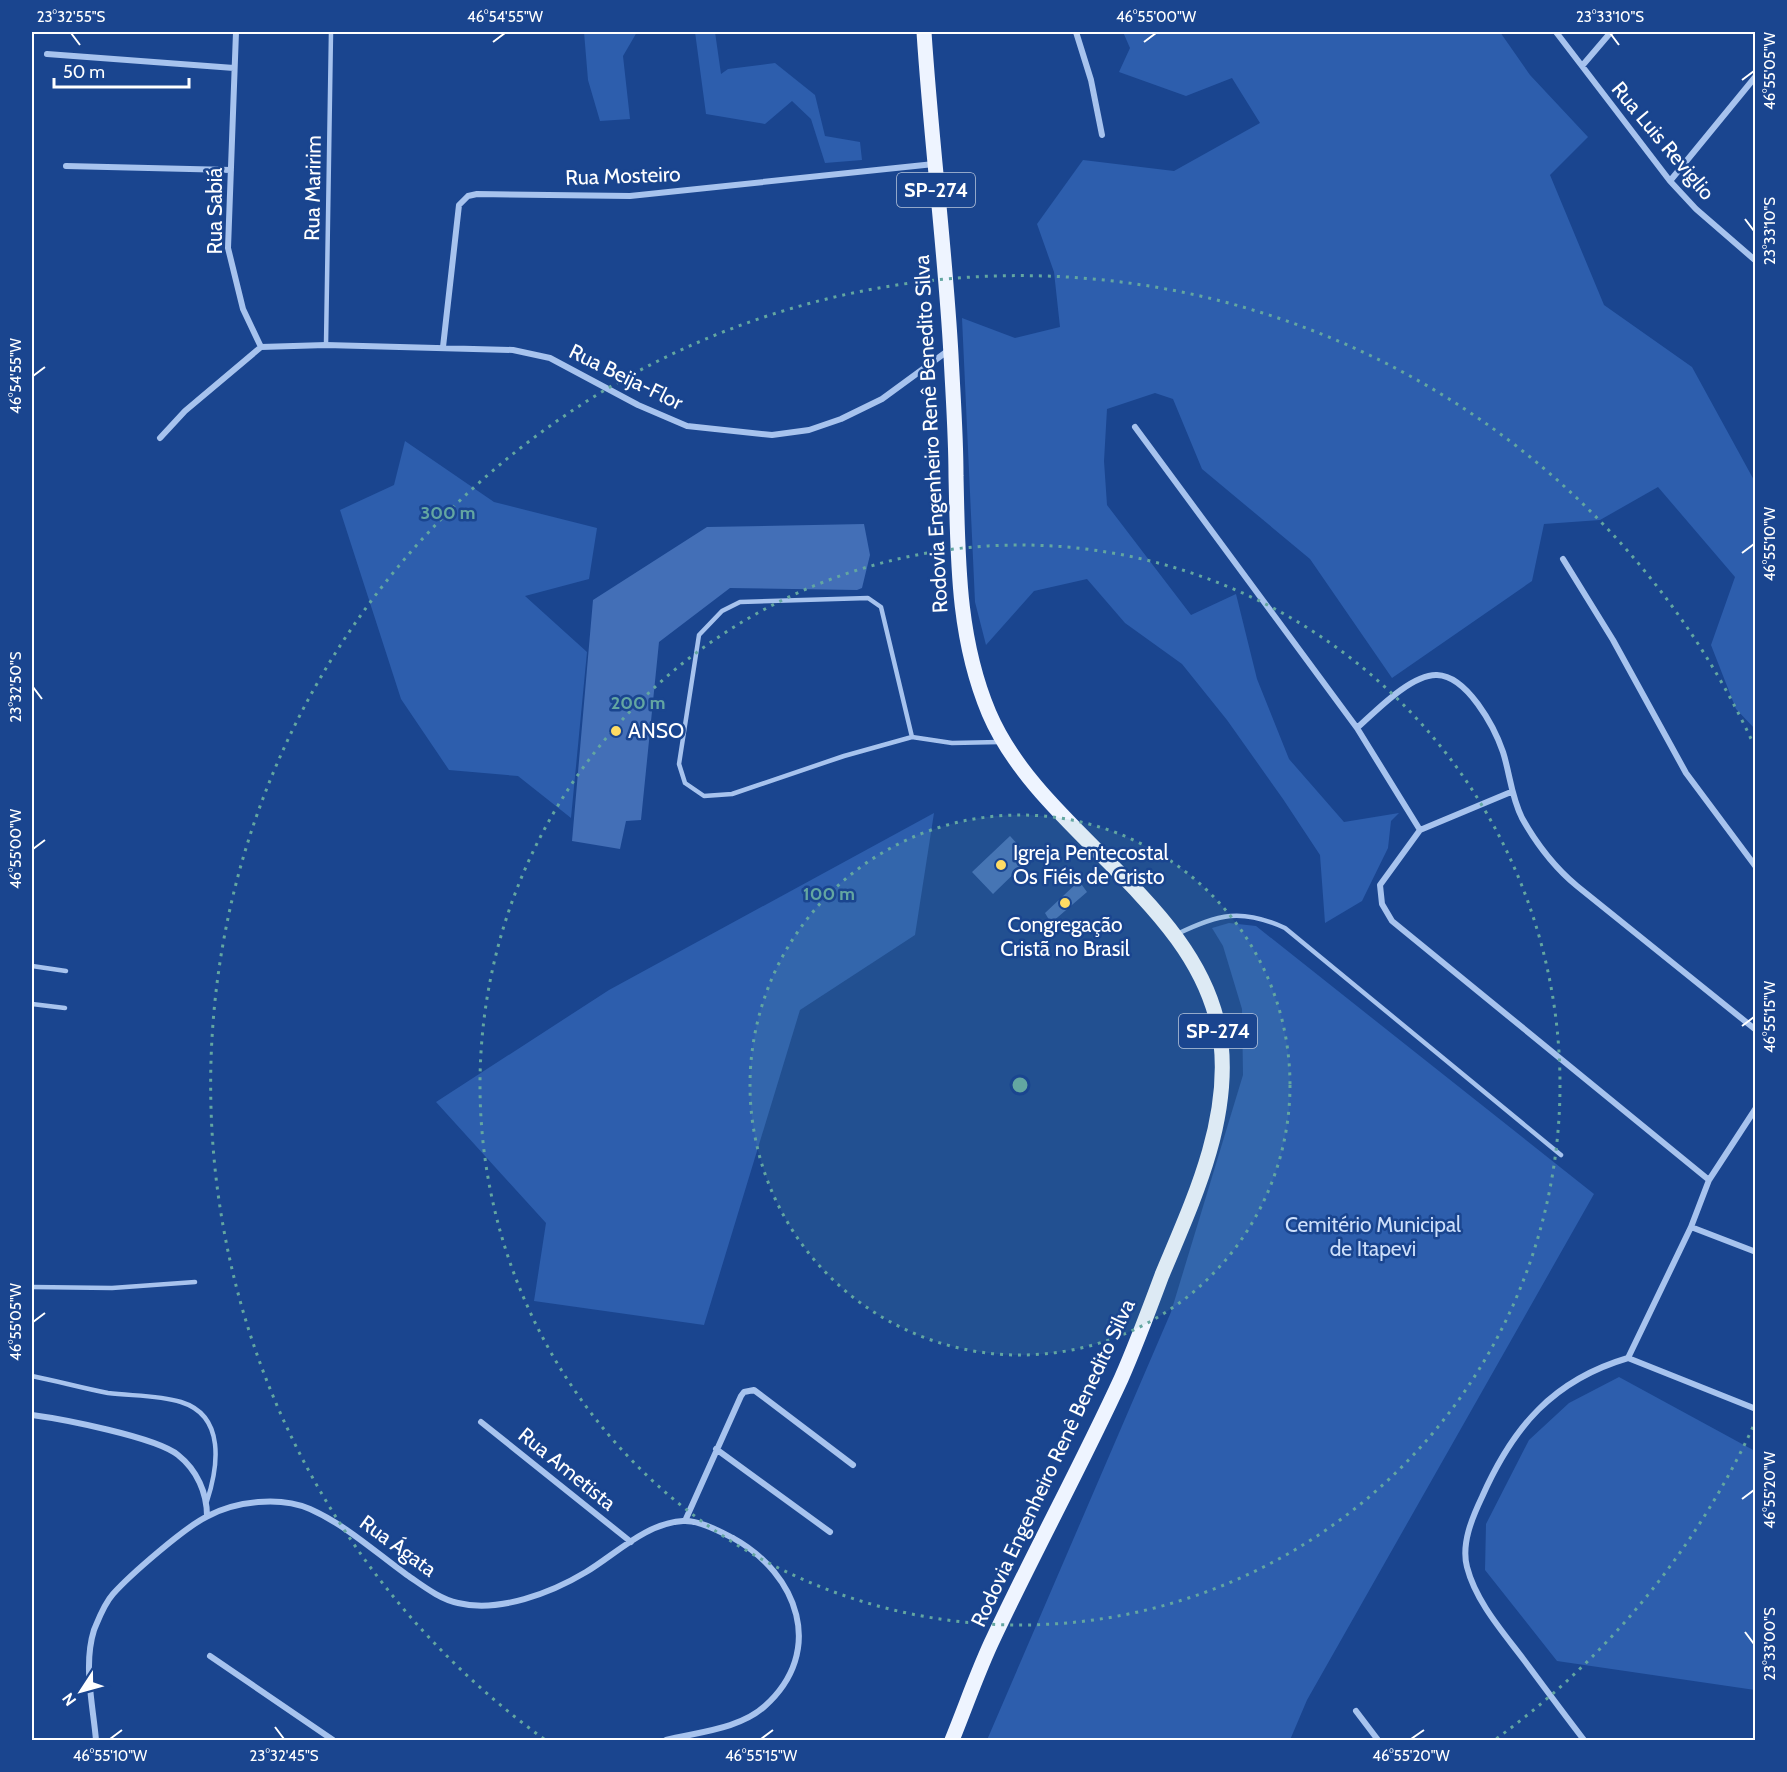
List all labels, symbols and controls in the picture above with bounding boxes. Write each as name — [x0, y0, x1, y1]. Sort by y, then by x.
text: 23°32'55"S — [37, 8, 106, 26]
text: 46°54'55"W — [467, 8, 544, 26]
text: 46°55'00"W — [1116, 8, 1197, 26]
text: 23°33'10"S — [1576, 8, 1644, 26]
text: 46°55'05"W — [1761, 31, 1779, 110]
scale bar — [54, 51, 189, 89]
text: 50 m — [63, 61, 105, 83]
street label: Rua Luis Reviglio — [1607, 76, 1720, 205]
street label: Rua Maririm — [299, 135, 326, 241]
street label: Rua Mosteiro — [565, 161, 681, 190]
street label: Rua Sabiá — [202, 168, 227, 254]
road number: SP-274 — [897, 173, 975, 207]
text: 23°33'10"S — [1761, 197, 1779, 265]
street label: Rodovia Engenheiro Renê Benedito Silva — [909, 254, 952, 614]
text: 46°54'55"W — [7, 337, 25, 414]
street label: Rua Beija-Flor — [565, 338, 687, 416]
text: 300 m — [421, 502, 475, 524]
text: 46°55'10"W — [1761, 506, 1779, 581]
text: 23°32'50"S — [7, 651, 25, 723]
text: 200 m — [611, 692, 665, 714]
place label: ANSO — [628, 718, 684, 743]
marker: ANSO — [609, 724, 623, 738]
text: 46°55'00"W — [7, 808, 25, 889]
place label: Igreja Pentecostal Os Fiéis de Cristo — [1013, 840, 1168, 889]
marker: Igreja Pentecostal Os Fiéis de Cristo — [994, 858, 1008, 872]
text: 100 m — [803, 883, 855, 905]
marker: Congregação Cristã no Brasil — [1058, 896, 1072, 910]
place label: Congregação Cristã no Brasil — [1000, 912, 1130, 961]
text: 46°55'15"W — [1761, 980, 1779, 1053]
road number: SP-274 — [1179, 1014, 1257, 1048]
centre of rings — [1010, 1075, 1030, 1095]
park label: Cemitério Municipal de Itapevi — [1285, 1212, 1461, 1261]
text: 46°55'05"W — [7, 1282, 25, 1361]
street label: Rodovia Engenheiro Renê Benedito Silva — [965, 1295, 1140, 1631]
street label: Rua Ametista — [514, 1422, 621, 1515]
text: 46°55'20"W — [1761, 1450, 1779, 1529]
street label: Rua Ágata — [355, 1509, 441, 1582]
text: 23°33'00"S — [1761, 1607, 1779, 1681]
north arrow — [51, 1661, 111, 1721]
text: N — [58, 1689, 80, 1710]
text: 46°55'10"W — [73, 1747, 148, 1765]
text: 23°32'45"S — [250, 1747, 319, 1765]
text: 46°55'15"W — [725, 1747, 798, 1765]
text: 46°55'20"W — [1372, 1747, 1451, 1765]

